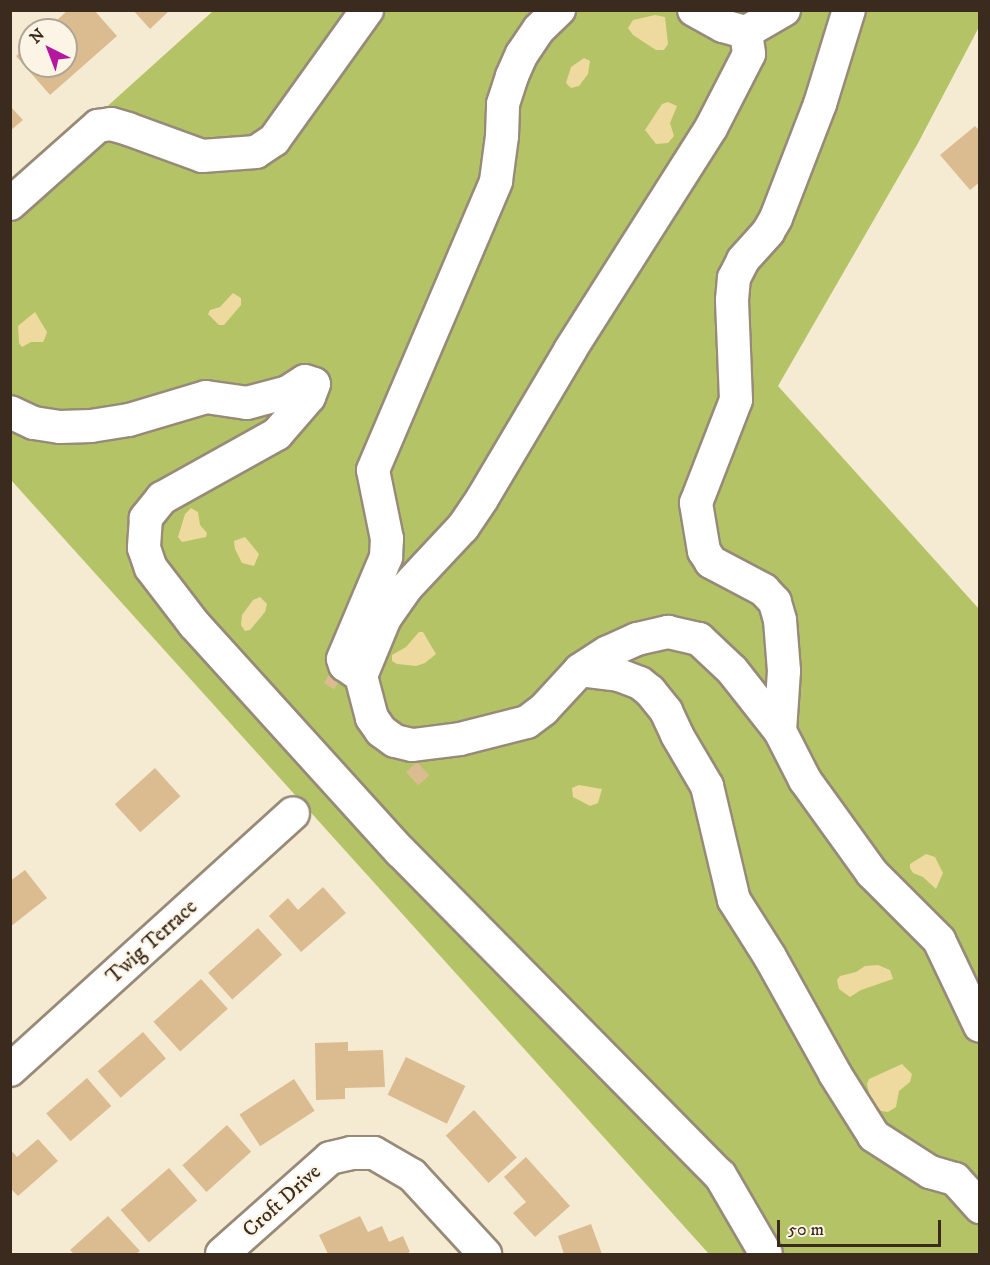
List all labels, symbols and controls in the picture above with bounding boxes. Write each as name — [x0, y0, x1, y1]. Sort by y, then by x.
north arrow — [18, 18, 78, 78]
text: N — [26, 24, 49, 48]
street label: Twig Terrace — [101, 895, 203, 989]
street label: Croft Drive — [238, 1159, 326, 1243]
scale bar — [780, 1208, 944, 1246]
text: 50 m — [788, 1219, 824, 1241]

